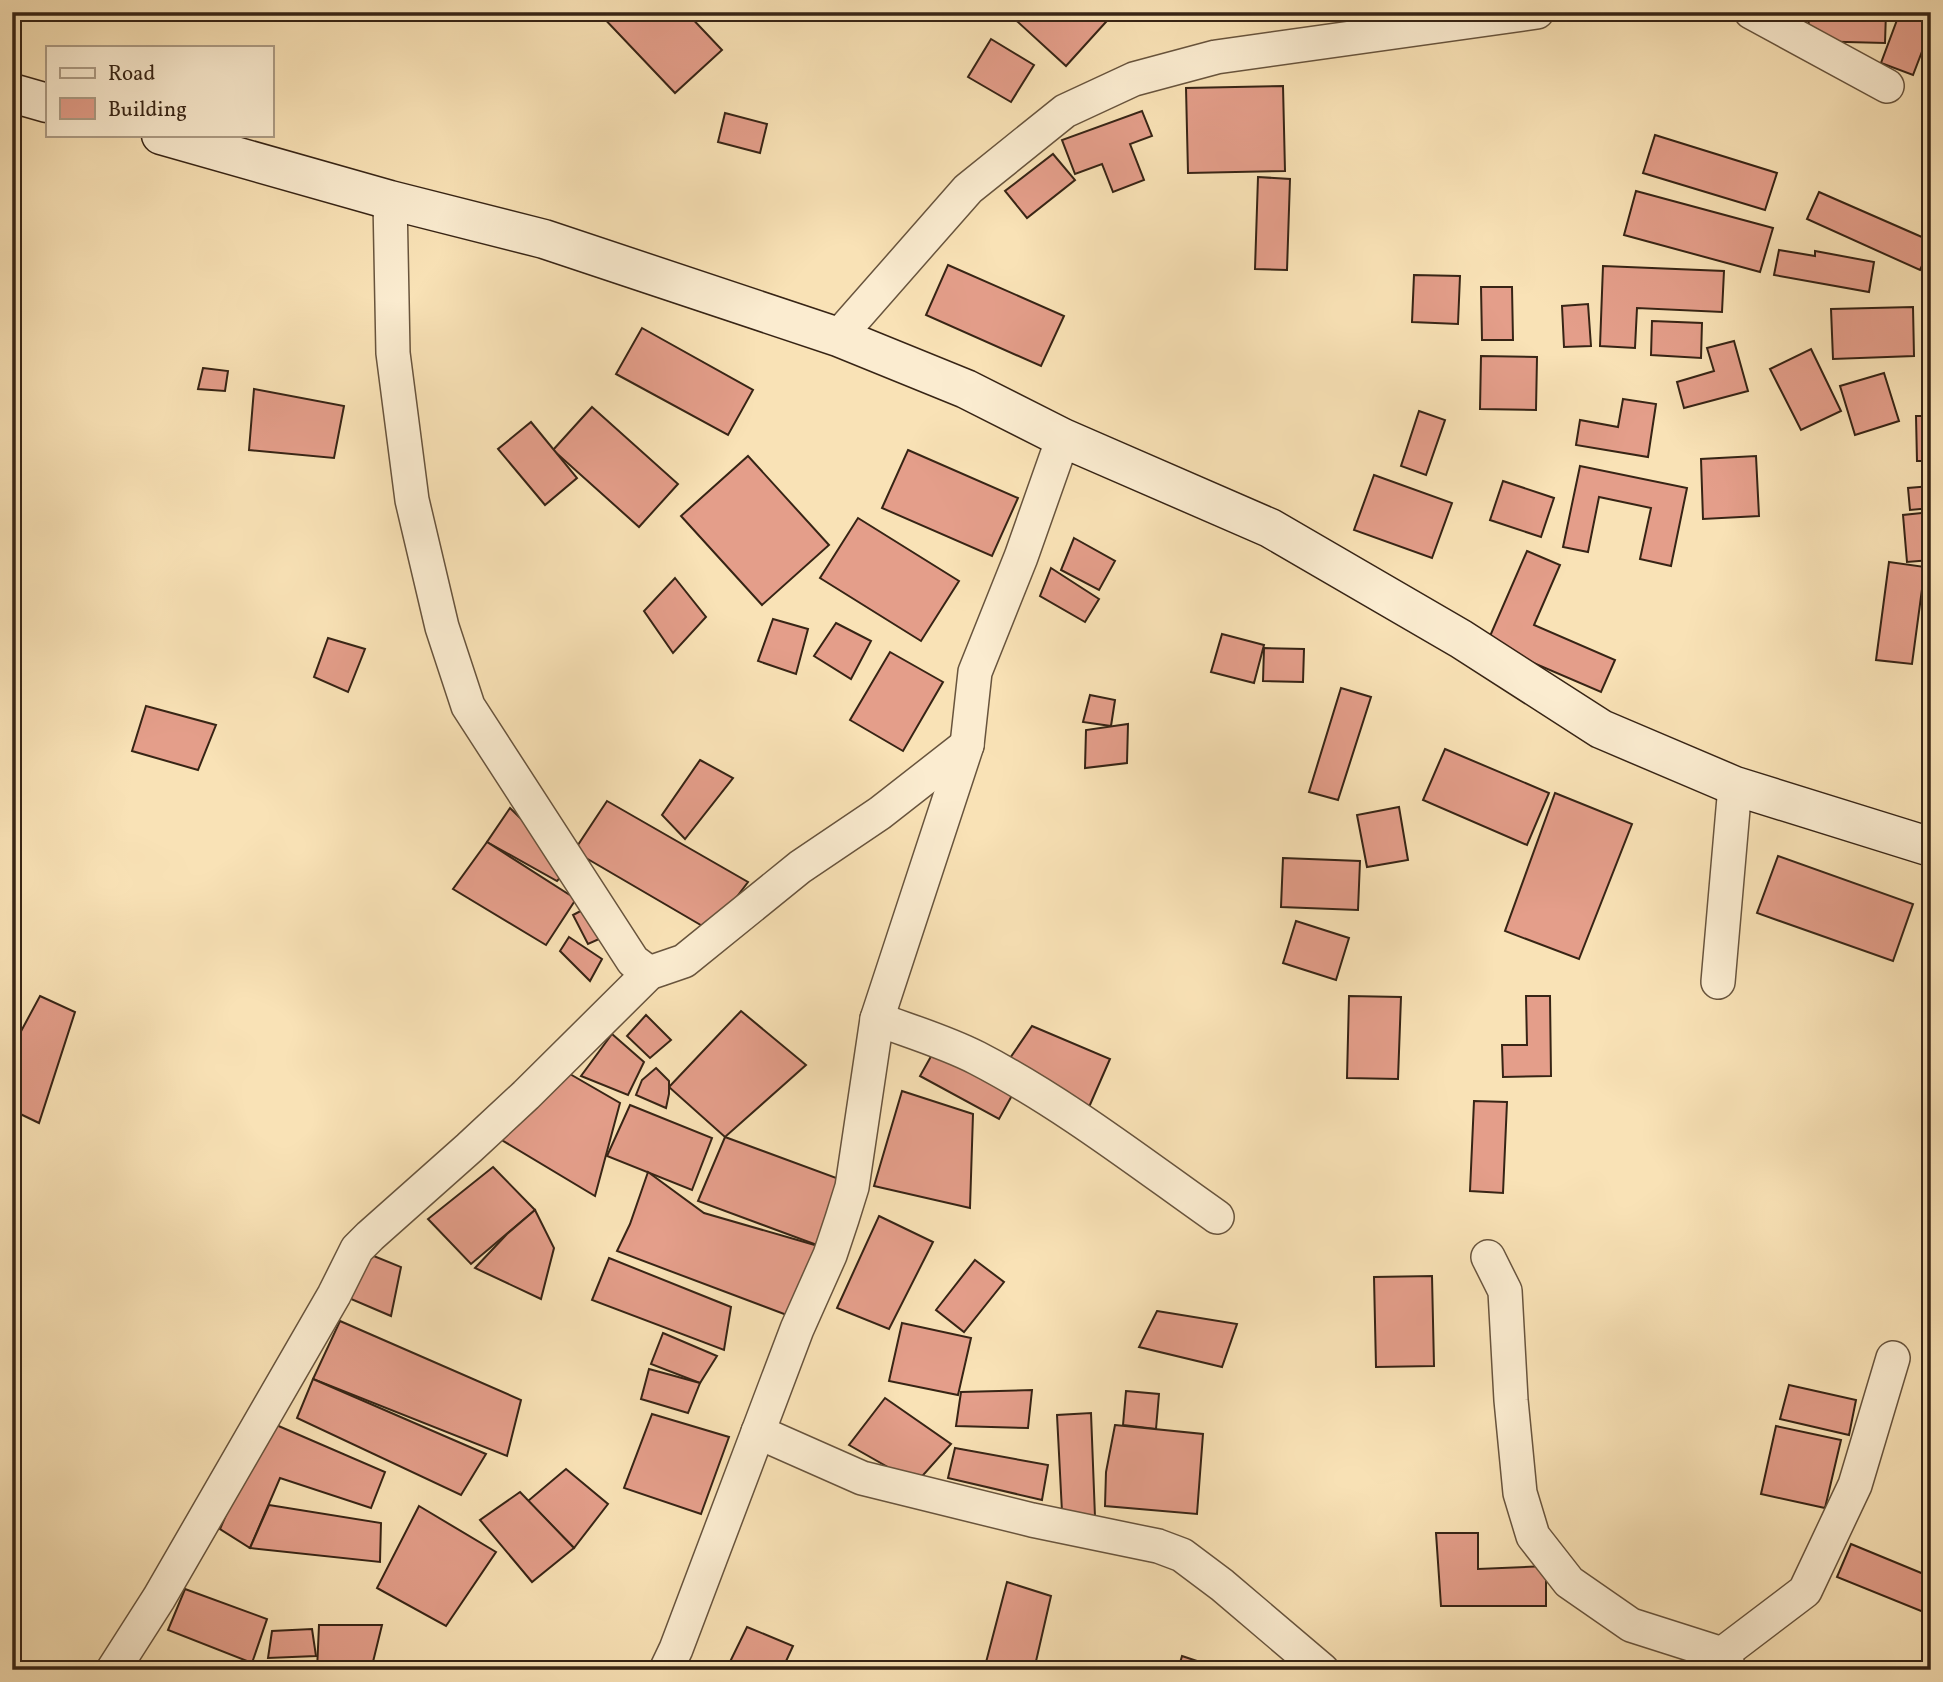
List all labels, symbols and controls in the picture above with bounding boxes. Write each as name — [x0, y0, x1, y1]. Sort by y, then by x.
legend — [46, 46, 273, 136]
text: Road — [108, 60, 155, 89]
text: Building — [108, 96, 187, 125]

